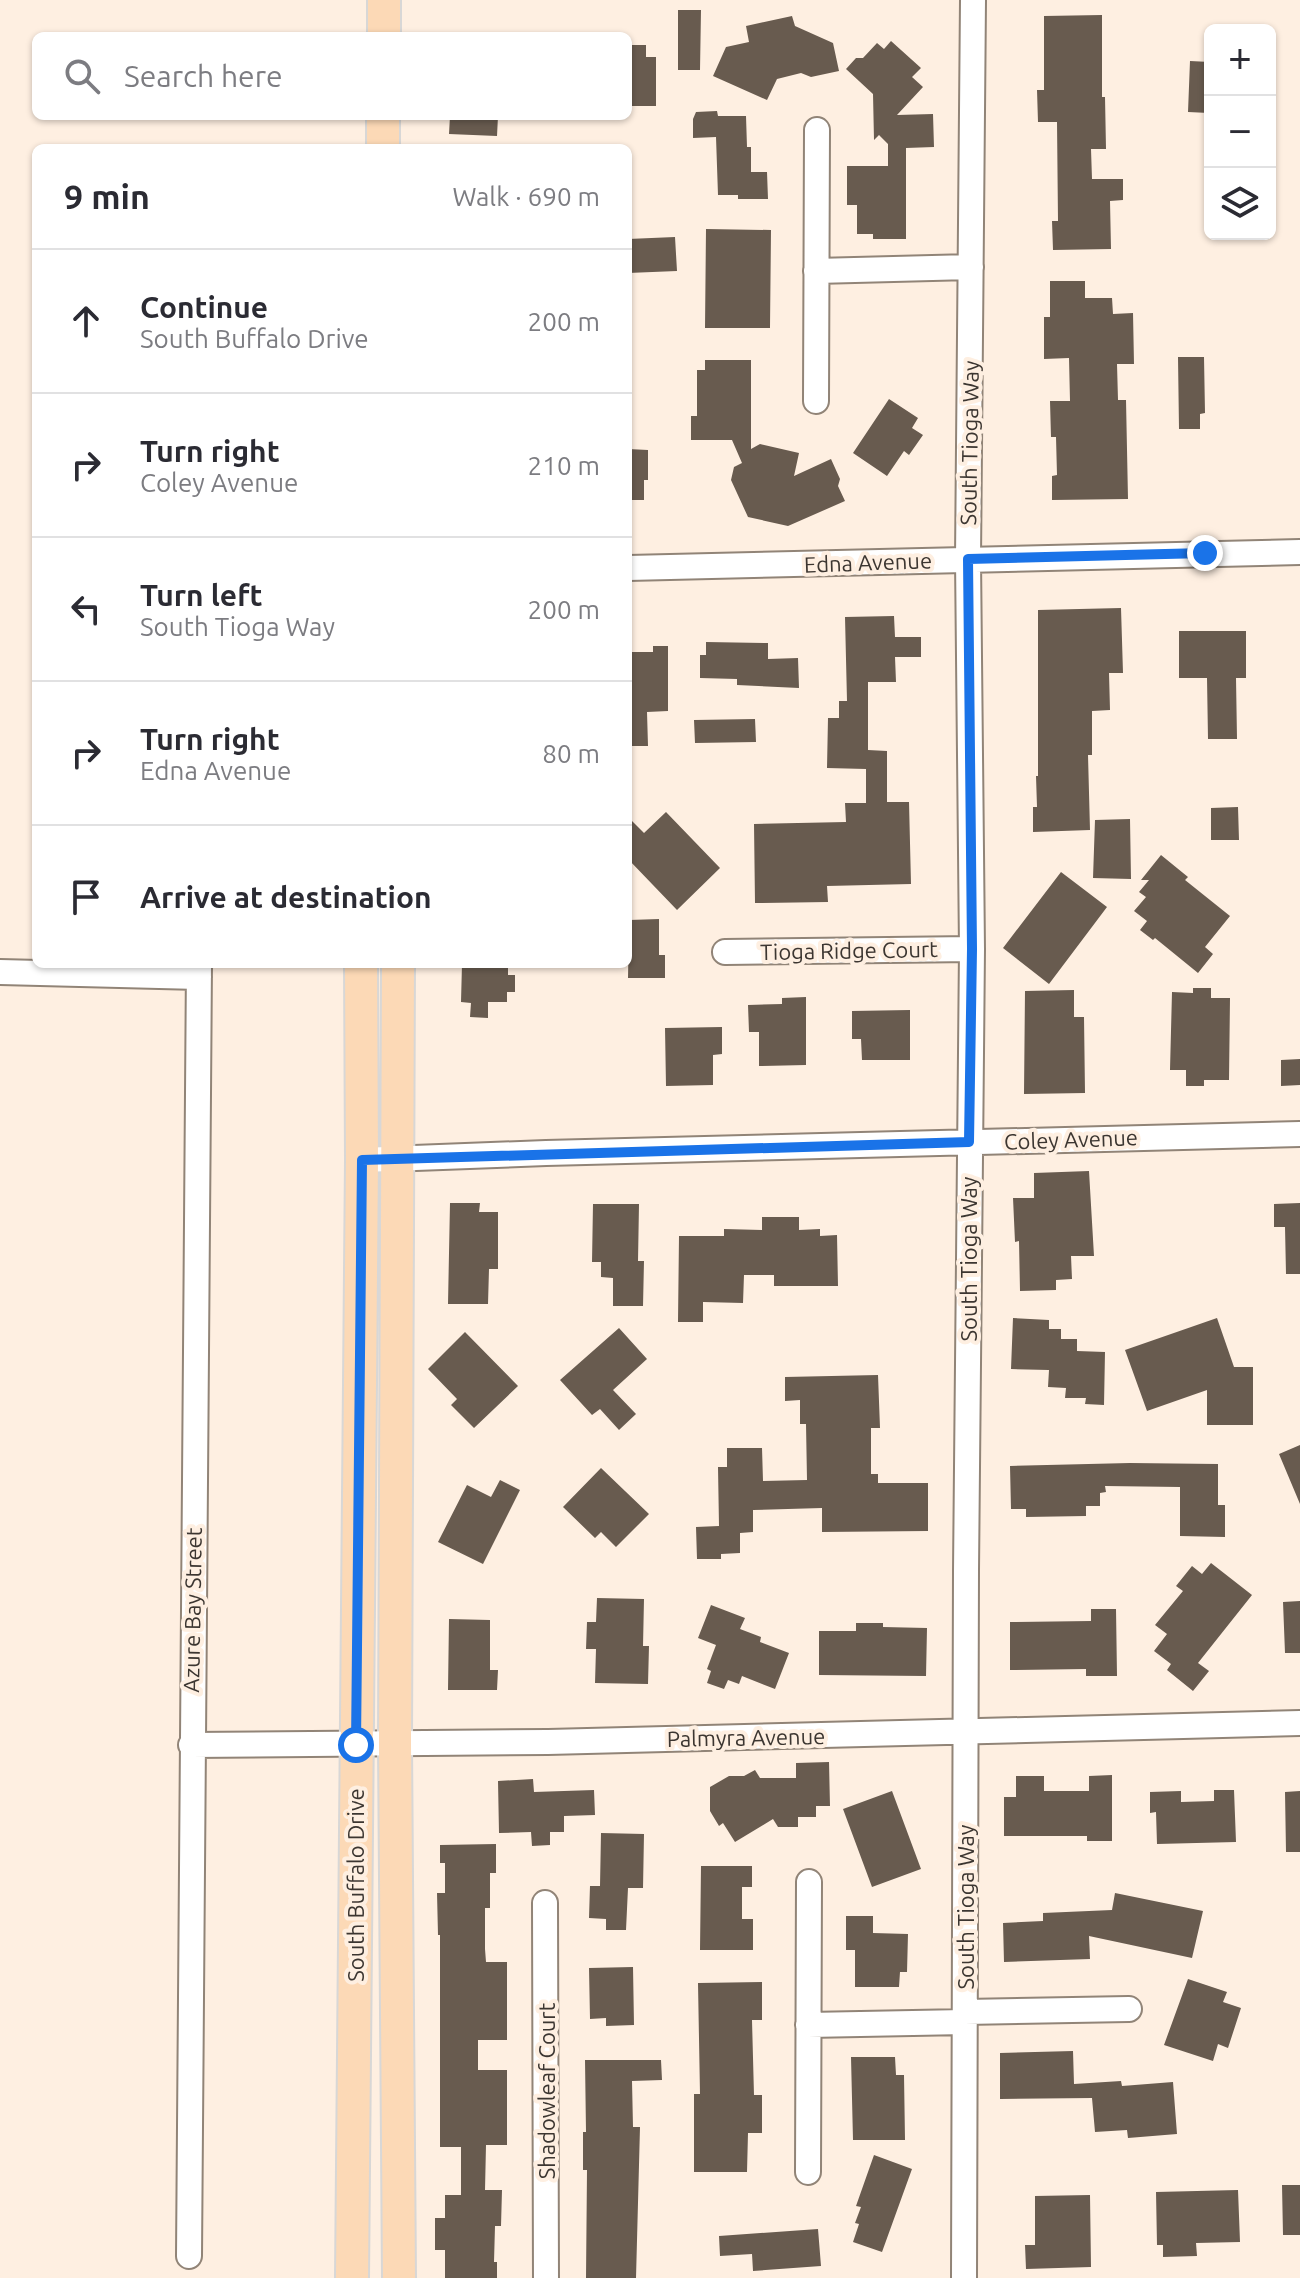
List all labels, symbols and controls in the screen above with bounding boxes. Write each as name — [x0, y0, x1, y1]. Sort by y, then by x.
map controls — [1204, 24, 1276, 240]
button: + — [1204, 24, 1276, 96]
search box — [32, 32, 632, 120]
icon: search — [60, 54, 104, 98]
text: Search here — [124, 59, 283, 93]
button: − — [1204, 96, 1276, 168]
button: layers — [1204, 168, 1276, 240]
text: 9 min — [64, 177, 150, 215]
text: Walk · 690 m — [452, 182, 600, 211]
text: Continue — [140, 290, 268, 324]
icon: ahead — [64, 299, 108, 343]
text: 200 m — [528, 307, 600, 336]
text: South Buffalo Drive — [140, 324, 369, 353]
street label: South Tioga Way — [955, 360, 983, 526]
text: Turn right — [140, 434, 280, 468]
icon: right — [64, 443, 108, 487]
text: 210 m — [528, 451, 600, 480]
text: Coley Avenue — [140, 468, 298, 497]
route end — [1187, 535, 1223, 571]
street label: Edna Avenue — [804, 547, 932, 577]
text: Turn left — [140, 578, 262, 612]
icon: left — [64, 587, 108, 631]
text: 200 m — [528, 595, 600, 624]
text: South Tioga Way — [140, 612, 335, 641]
text: Turn right — [140, 722, 280, 756]
icon: right — [64, 731, 108, 775]
text: 80 m — [542, 739, 600, 768]
text: Edna Avenue — [140, 756, 291, 785]
icon: arrive — [64, 875, 108, 919]
text: Arrive at destination — [140, 880, 432, 914]
street label: Tioga Ridge Court — [760, 936, 938, 964]
street label: Coley Avenue — [1004, 1124, 1138, 1154]
street label: South Tioga Way — [956, 1176, 981, 1341]
street label: Azure Bay Street — [178, 1527, 206, 1693]
street label: Palmyra Avenue — [667, 1723, 825, 1751]
route start — [338, 1727, 374, 1763]
street label: South Buffalo Drive — [343, 1788, 368, 1982]
street label: South Tioga Way — [953, 1824, 978, 1989]
street label: Shadowleaf Court — [534, 2002, 559, 2179]

